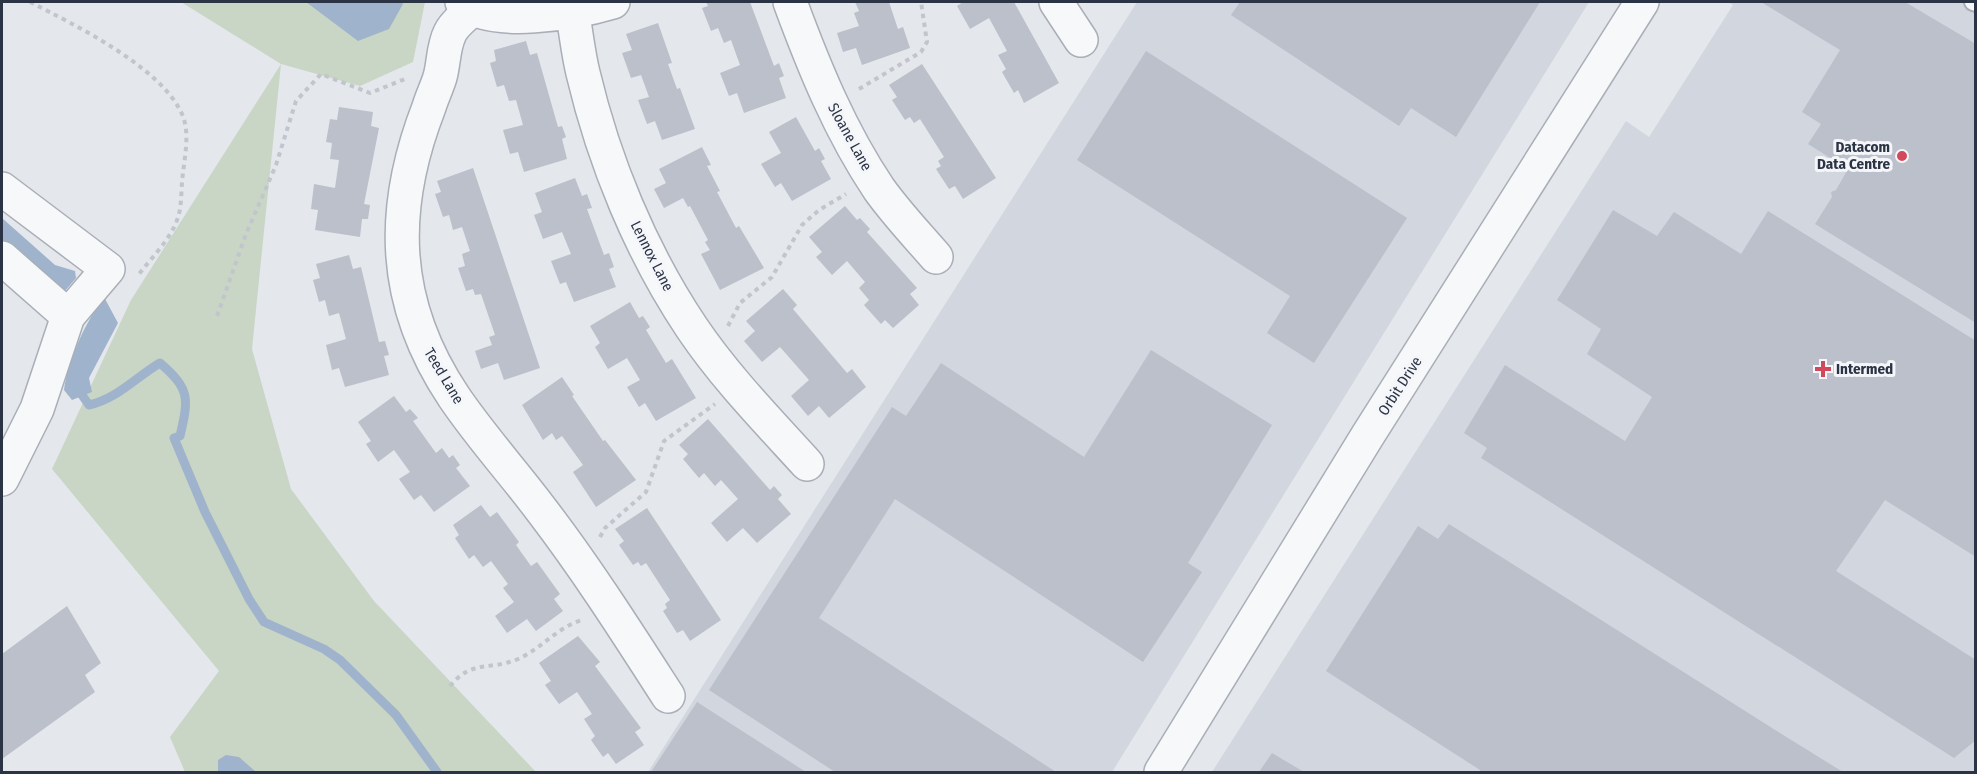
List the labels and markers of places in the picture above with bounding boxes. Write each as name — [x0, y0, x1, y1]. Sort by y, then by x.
place label: Datacom Data Centre — [1817, 138, 1890, 173]
marker: Datacom Data Centre — [1895, 149, 1909, 163]
marker: Intermed — [1814, 360, 1832, 378]
place label: Intermed — [1836, 360, 1893, 378]

